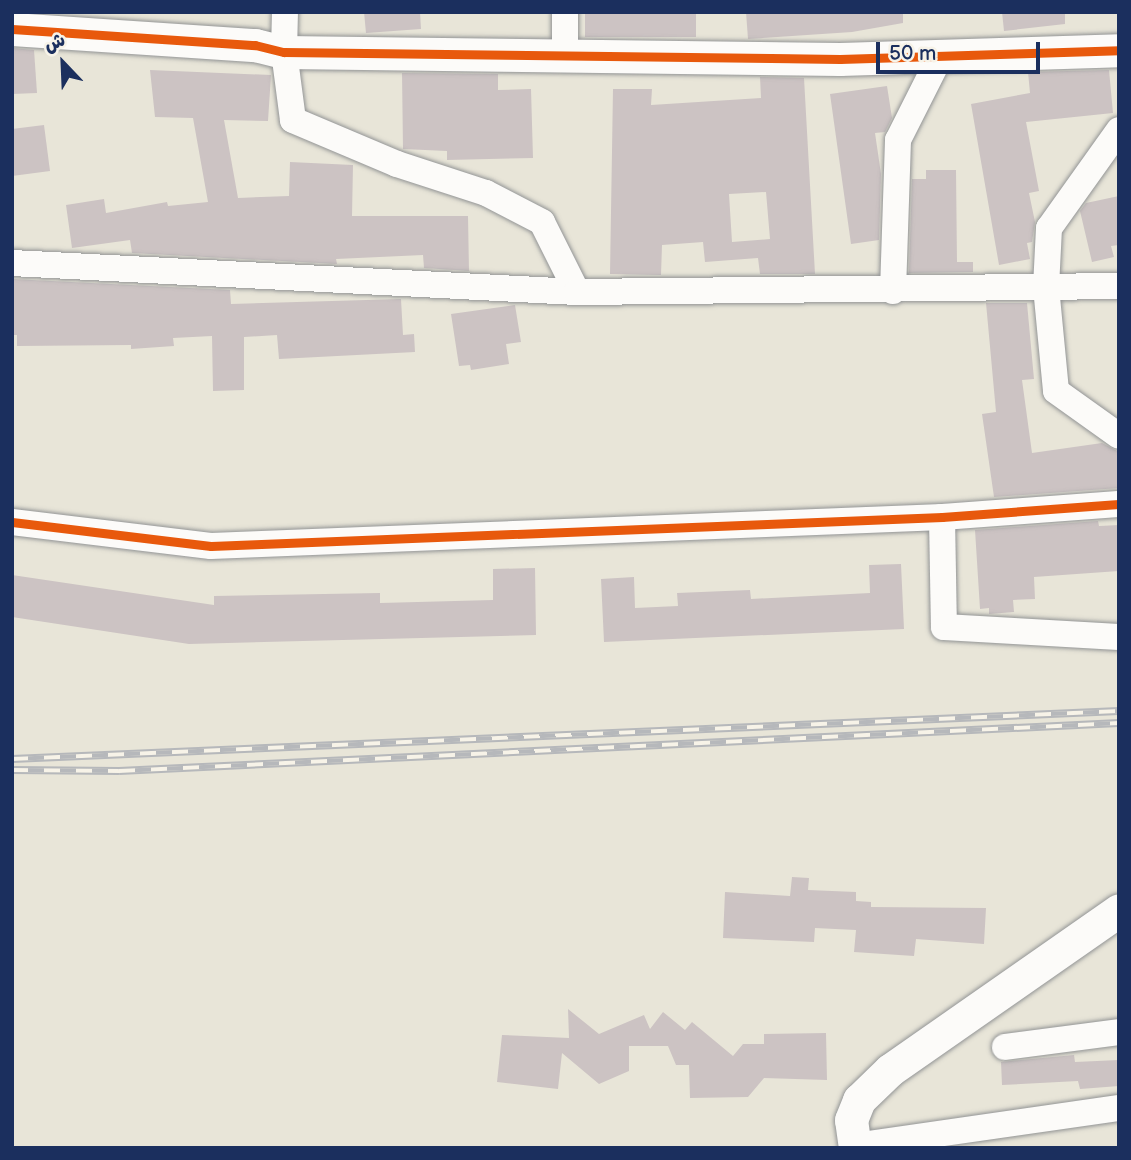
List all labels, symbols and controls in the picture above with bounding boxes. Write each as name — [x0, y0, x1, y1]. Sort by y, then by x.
north arrow — [28, 28, 98, 98]
scale bar — [879, 28, 1044, 72]
text: ش — [40, 29, 69, 58]
text: 50 m — [889, 41, 936, 66]

